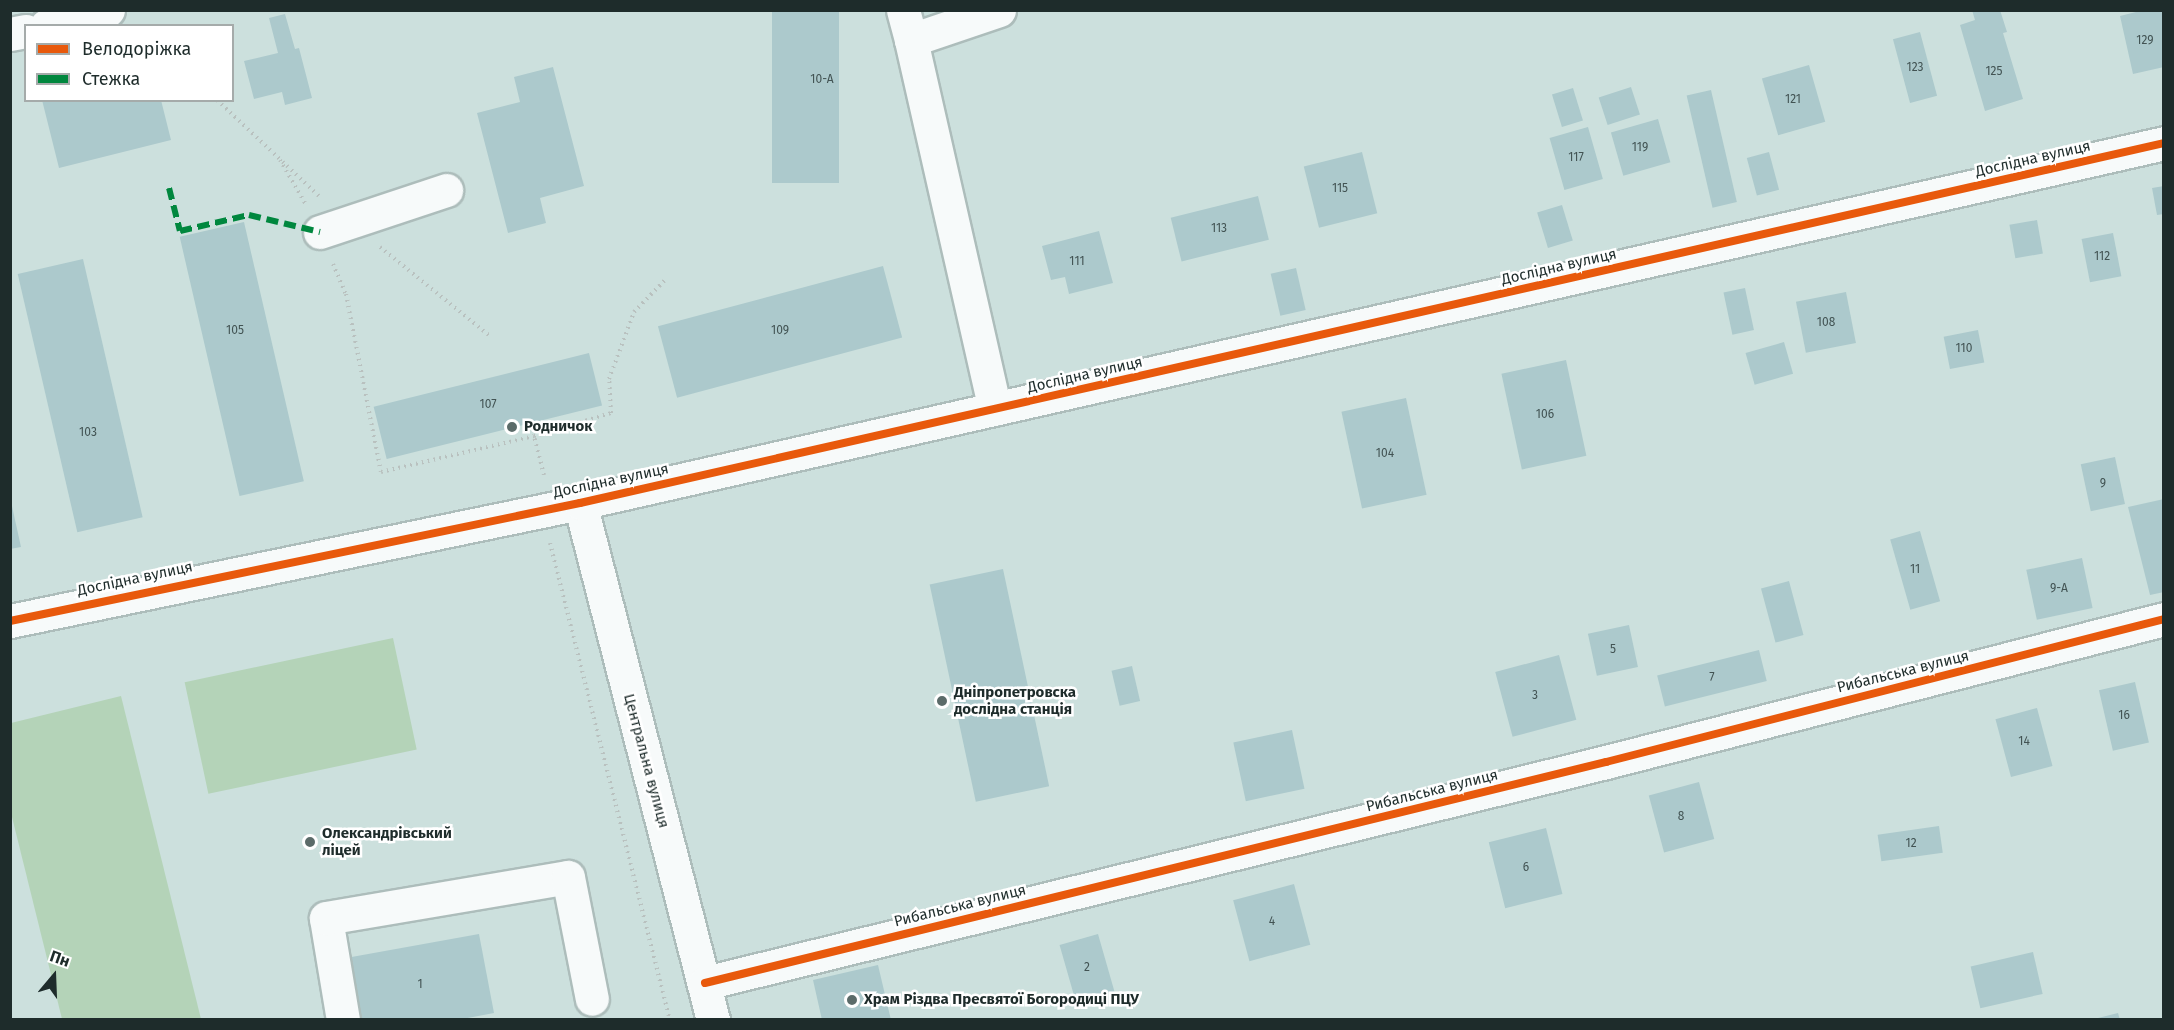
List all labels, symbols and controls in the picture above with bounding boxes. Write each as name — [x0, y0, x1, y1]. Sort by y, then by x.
legend — [24, 24, 234, 102]
house number: 129 — [2136, 34, 2154, 48]
text: Велодоріжка — [82, 38, 191, 60]
house number: 123 — [1906, 61, 1924, 75]
house number: 125 — [1985, 65, 2003, 79]
text: Стежка — [82, 68, 140, 90]
house number: 10-А — [810, 73, 834, 87]
house number: 121 — [1785, 93, 1801, 107]
street label: Дослідна вулиця — [1974, 137, 2092, 181]
house number: 119 — [1632, 141, 1648, 155]
house number: 117 — [1568, 151, 1584, 165]
house number: 115 — [1332, 182, 1348, 196]
house number: 113 — [1211, 222, 1227, 236]
street label: Дослідна вулиця — [1500, 245, 1618, 289]
house number: 112 — [2094, 250, 2110, 264]
house number: 111 — [1069, 255, 1085, 269]
house number: 108 — [1817, 316, 1835, 330]
house number: 105 — [226, 324, 244, 338]
house number: 109 — [771, 324, 789, 338]
house number: 110 — [1956, 342, 1972, 356]
street label: Дослідна вулиця — [1026, 353, 1144, 397]
house number: 107 — [480, 398, 496, 412]
house number: 106 — [1536, 408, 1554, 422]
place label: Родничок — [524, 418, 592, 436]
marker: Родничок — [505, 420, 519, 434]
house number: 103 — [79, 426, 97, 440]
house number: 104 — [1376, 447, 1394, 461]
street label: Дослідна вулиця — [552, 460, 670, 502]
house number: 9 — [2100, 477, 2106, 491]
street label: Дослідна вулиця — [76, 558, 194, 600]
house number: 11 — [1910, 563, 1920, 577]
house number: 9-А — [2050, 582, 2068, 596]
house number: 5 — [1610, 643, 1616, 657]
street label: Рибальська вулиця — [1835, 647, 1971, 697]
house number: 7 — [1709, 671, 1715, 685]
place label: Дніпропетровска дослідна станція — [954, 683, 1076, 718]
house number: 3 — [1532, 689, 1538, 703]
street label: Центральна вулиця — [619, 692, 673, 830]
marker: Дніпропетровска дослідна станція — [935, 694, 949, 708]
house number: 16 — [2118, 709, 2130, 723]
house number: 14 — [2018, 735, 2030, 749]
street label: Рибальська вулиця — [1364, 766, 1500, 816]
house number: 8 — [1678, 810, 1684, 824]
place label: Олександрівський ліцей — [322, 824, 452, 859]
marker: Олександрівський ліцей — [303, 835, 317, 849]
house number: 12 — [1905, 837, 1917, 851]
house number: 6 — [1523, 861, 1529, 875]
street label: Рибальська вулиця — [892, 881, 1028, 931]
house number: 4 — [1269, 915, 1275, 929]
north arrow — [24, 946, 84, 1006]
text: Пн — [47, 946, 73, 971]
house number: 2 — [1084, 961, 1090, 975]
house number: 1 — [417, 978, 423, 992]
place label: Храм Різдва Пресвятої Богородиці ПЦУ — [864, 991, 1139, 1009]
marker: Храм Різдва Пресвятої Богородиці ПЦУ — [845, 993, 859, 1007]

